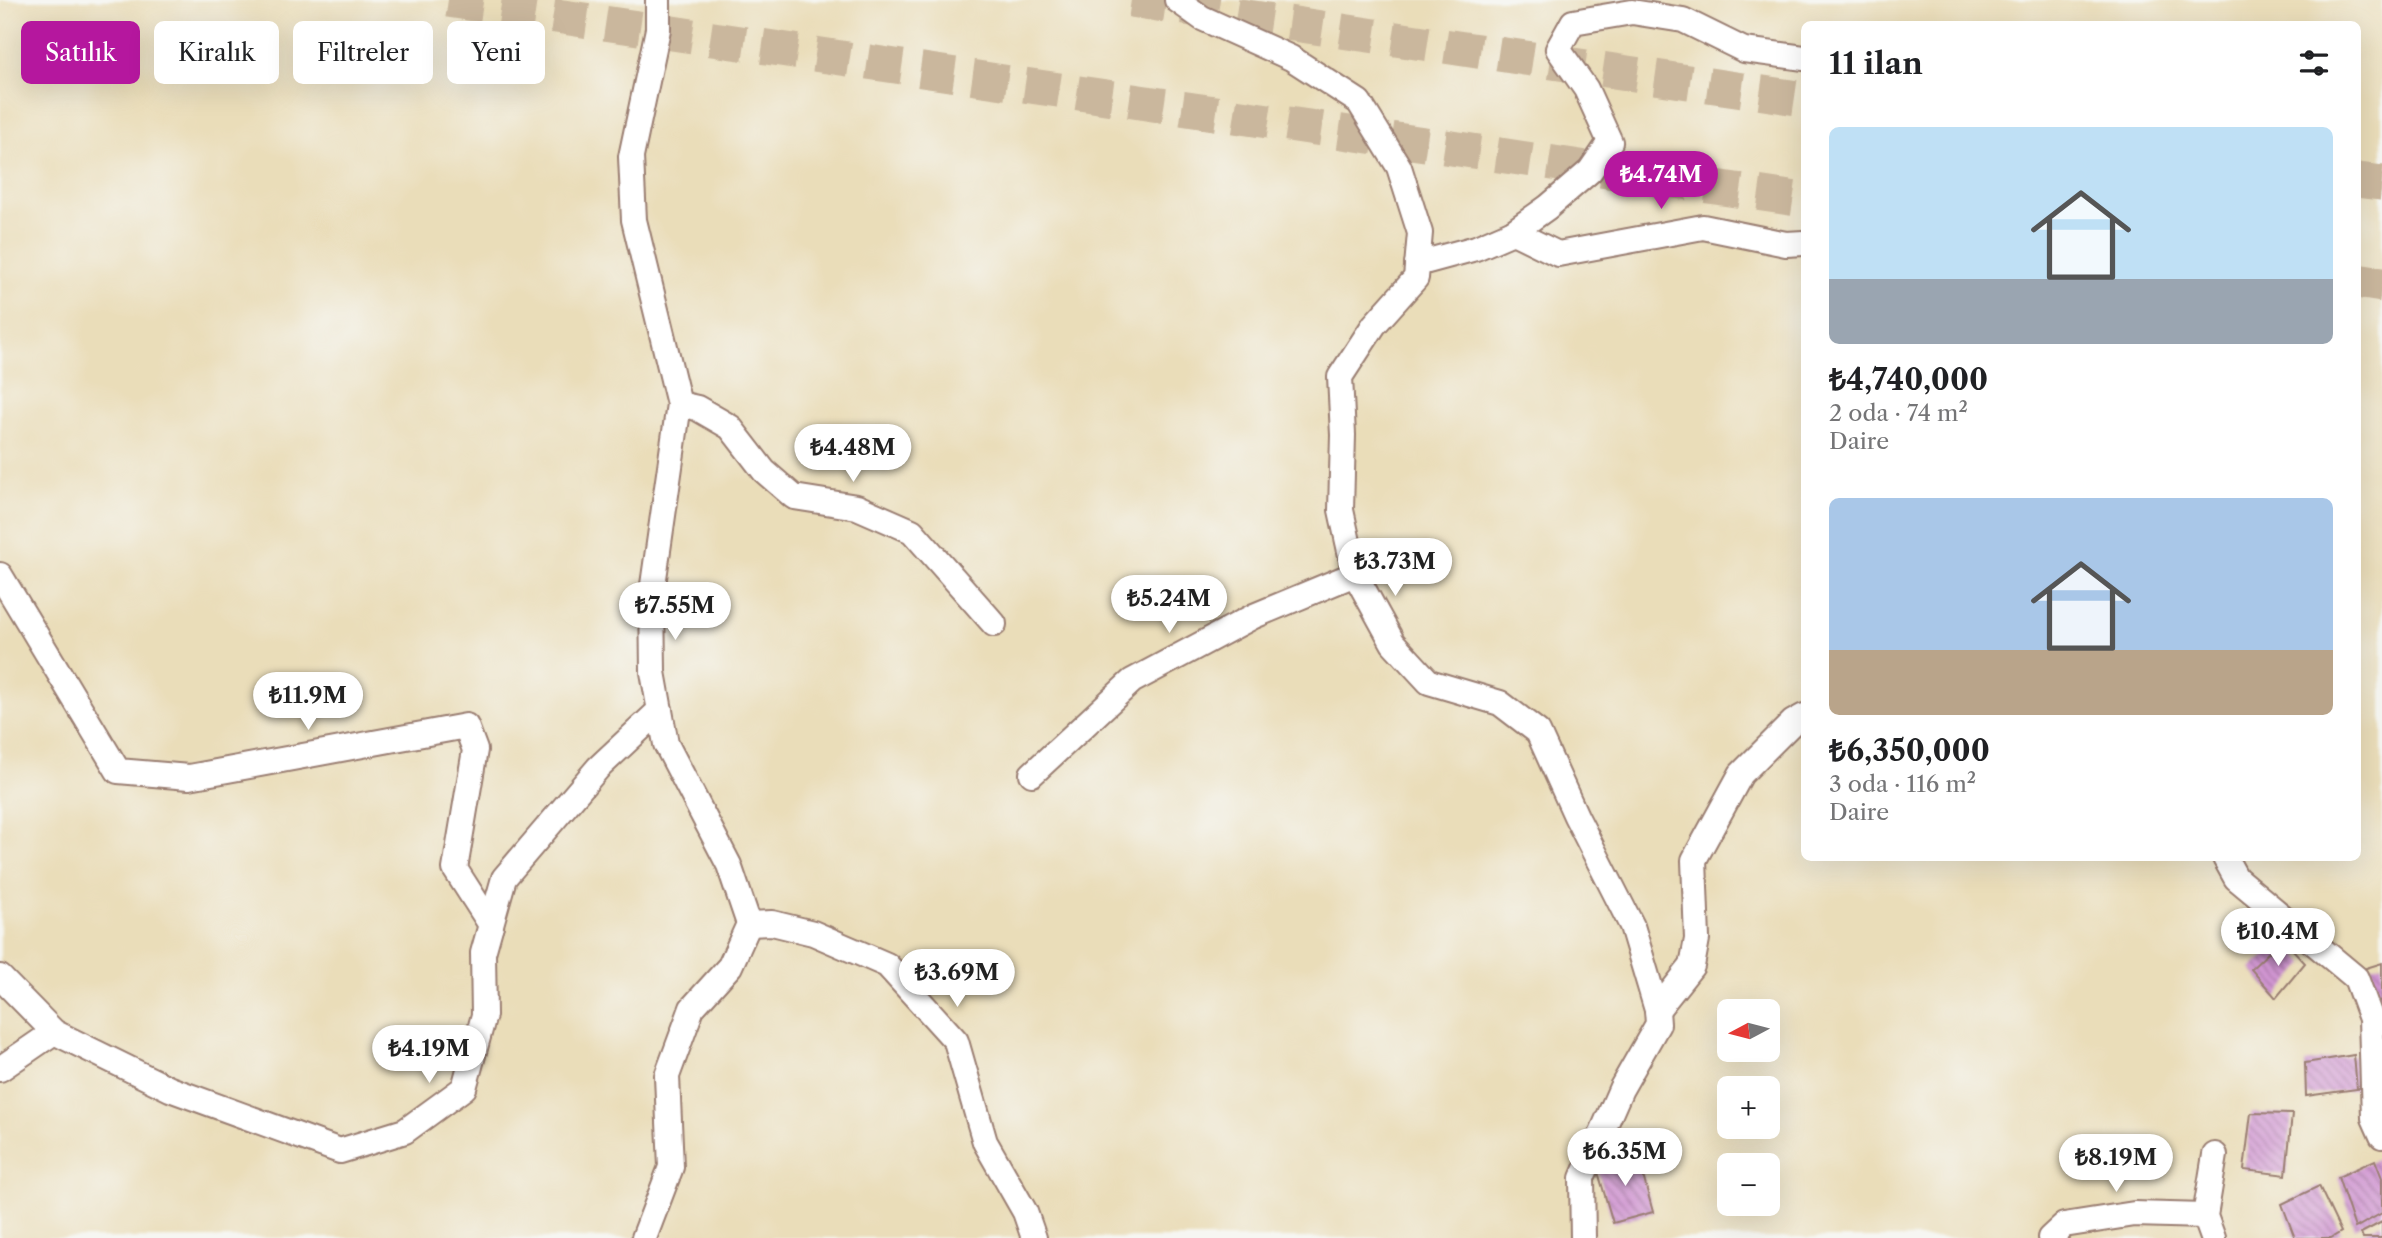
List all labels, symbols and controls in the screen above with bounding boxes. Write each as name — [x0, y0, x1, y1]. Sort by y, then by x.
chip: Satılık — [21, 21, 140, 84]
chip: Kiralık — [154, 21, 279, 84]
chip: Filtreler — [293, 21, 433, 84]
chip: Yeni — [447, 21, 545, 84]
icon: filters — [2295, 44, 2333, 82]
text: 11 ilan — [1829, 45, 1923, 82]
pin: ₺4.74M — [1604, 152, 1718, 211]
text: ₺4.74M — [1620, 160, 1702, 188]
icon: home — [2018, 172, 2144, 298]
text: ₺4,740,000 — [1829, 361, 1988, 398]
text: 2 oda · 74 m² — [1829, 399, 1968, 427]
pin: ₺4.48M — [796, 424, 910, 484]
text: Daire — [1829, 427, 1889, 455]
text: ₺4.48M — [810, 433, 896, 461]
pin: ₺3.73M — [1338, 538, 1452, 598]
icon: home — [2018, 543, 2144, 669]
text: ₺3.73M — [1354, 547, 1436, 575]
pin: ₺5.24M — [1112, 576, 1226, 635]
pin: ₺7.55M — [618, 582, 732, 642]
text: ₺5.24M — [1127, 584, 1211, 612]
text: ₺7.55M — [635, 591, 715, 619]
pin: ₺11.9M — [251, 672, 365, 732]
text: ₺11.9M — [269, 681, 347, 709]
text: ₺6,350,000 — [1829, 732, 1990, 769]
text: 3 oda · 116 m² — [1829, 770, 1976, 798]
text: Daire — [1829, 798, 1889, 826]
pin: ₺10.4M — [2221, 908, 2335, 968]
text: ₺10.4M — [2237, 917, 2319, 945]
pin: ₺3.69M — [900, 950, 1014, 1009]
text: ₺3.69M — [915, 958, 999, 986]
north arrow — [1717, 999, 1780, 1062]
map controls — [1717, 999, 1780, 1216]
pin: ₺4.19M — [372, 1026, 486, 1085]
text: ₺4.19M — [388, 1034, 470, 1062]
button: + — [1717, 1076, 1780, 1139]
pin: ₺6.35M — [1568, 1128, 1682, 1188]
pin: ₺8.19M — [2059, 1134, 2173, 1194]
text: ₺6.35M — [1583, 1137, 1667, 1165]
text: ₺8.19M — [2075, 1143, 2157, 1171]
button: − — [1717, 1153, 1780, 1216]

